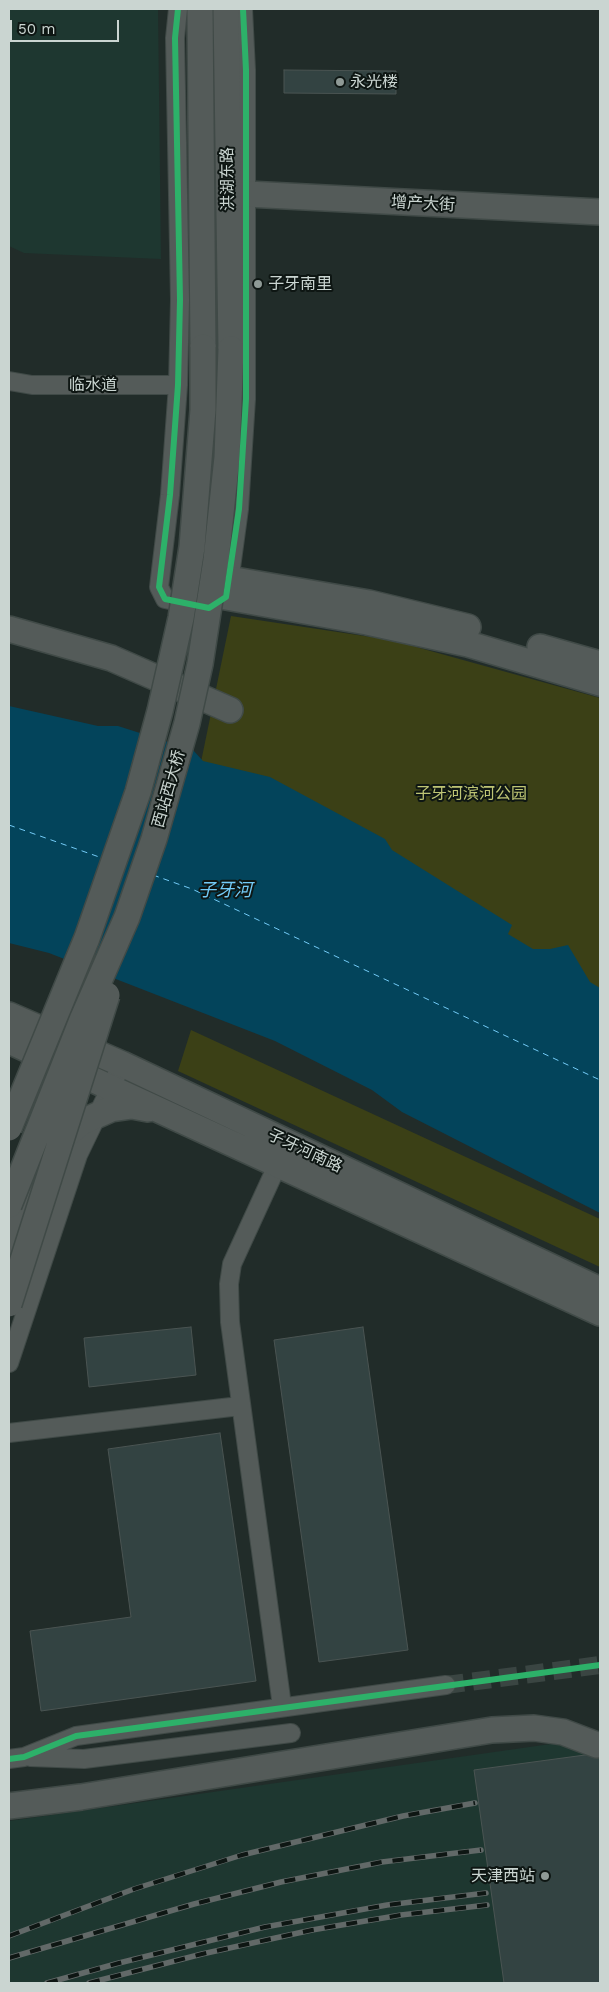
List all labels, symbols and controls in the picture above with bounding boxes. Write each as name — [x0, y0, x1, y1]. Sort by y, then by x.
scale bar — [12, 10, 121, 42]
text: 50 m — [18, 20, 55, 38]
place label: 永光楼 — [350, 72, 398, 92]
marker: 永光楼 — [334, 76, 346, 88]
street label: 洪湖东路 — [218, 147, 238, 211]
street label: 增产大街 — [391, 193, 455, 215]
place label: 子牙南里 — [268, 274, 332, 294]
marker: 子牙南里 — [252, 278, 264, 290]
street label: 临水道 — [69, 375, 117, 395]
street label: 西站西大桥 — [149, 748, 189, 830]
park label: 子牙河滨河公园 — [415, 784, 527, 804]
water label: 子牙河 — [198, 880, 252, 902]
street label: 子牙河南路 — [265, 1125, 345, 1177]
place label: 天津西站 — [471, 1866, 535, 1886]
marker: 天津西站 — [539, 1870, 551, 1882]

